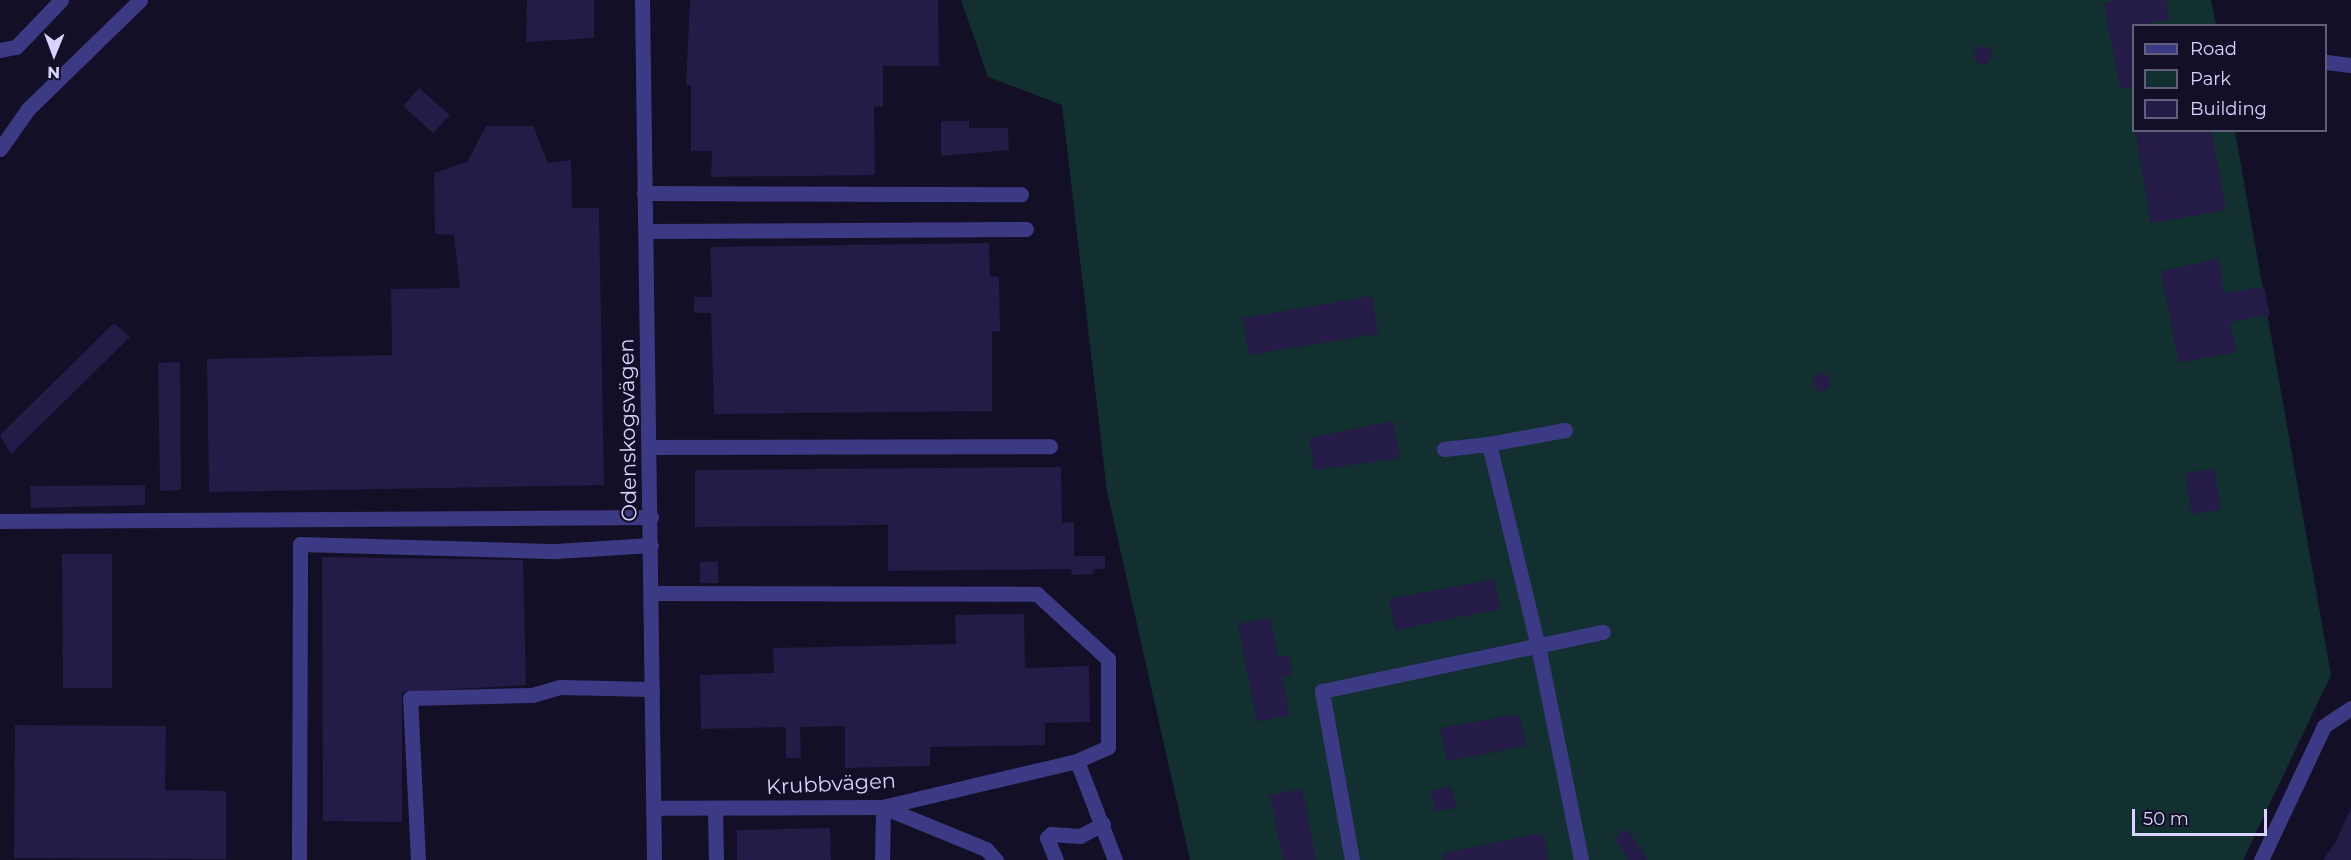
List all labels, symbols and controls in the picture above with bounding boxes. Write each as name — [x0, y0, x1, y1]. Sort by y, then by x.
north arrow — [24, 24, 84, 84]
legend — [2132, 24, 2327, 132]
text: Road — [2190, 38, 2237, 60]
text: N — [47, 63, 60, 82]
text: Park — [2190, 68, 2231, 90]
text: Building — [2190, 98, 2267, 120]
street label: Odenskogsvägen — [614, 338, 642, 522]
street label: Krubbvägen — [765, 768, 897, 800]
scale bar — [2135, 797, 2270, 835]
text: 50 m — [2143, 808, 2189, 830]

